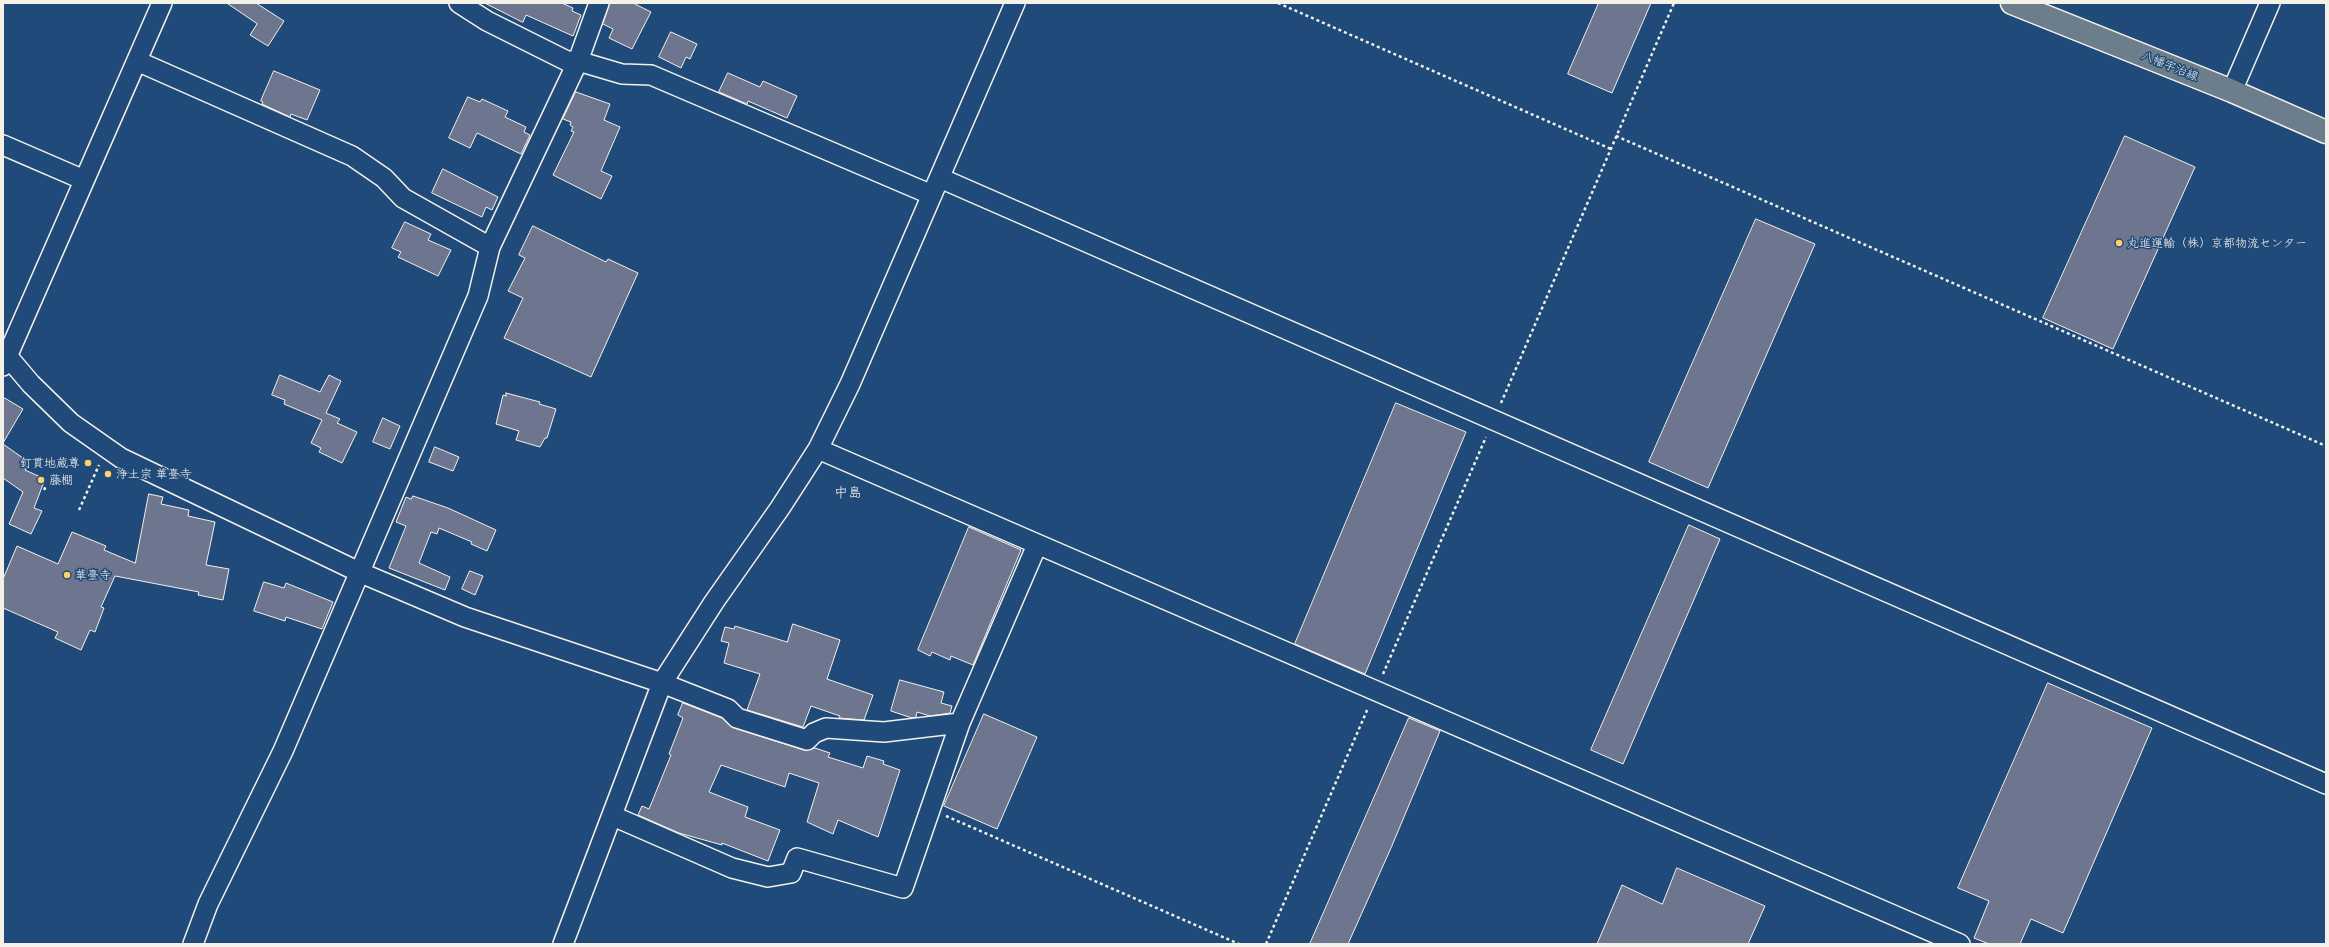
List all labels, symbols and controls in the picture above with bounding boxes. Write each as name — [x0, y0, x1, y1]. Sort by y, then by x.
street label: 八幡宇治線 — [2139, 48, 2201, 84]
place label: 丸進運輸（株）京都物流センター — [2127, 236, 2307, 250]
marker: 丸進運輸（株）京都物流センター — [2114, 238, 2124, 248]
place label: 釘貫地蔵尊 — [20, 456, 80, 470]
marker: 釘貫地蔵尊 — [83, 458, 93, 468]
place label: 浄土宗 華臺寺 — [116, 467, 192, 481]
marker: 浄土宗 華臺寺 — [103, 469, 113, 479]
place label: 藤棚 — [49, 473, 73, 487]
marker: 藤棚 — [36, 475, 46, 485]
district label: 中島 — [834, 485, 862, 501]
place label: 華臺寺 — [75, 568, 111, 582]
marker: 華臺寺 — [62, 570, 72, 580]

